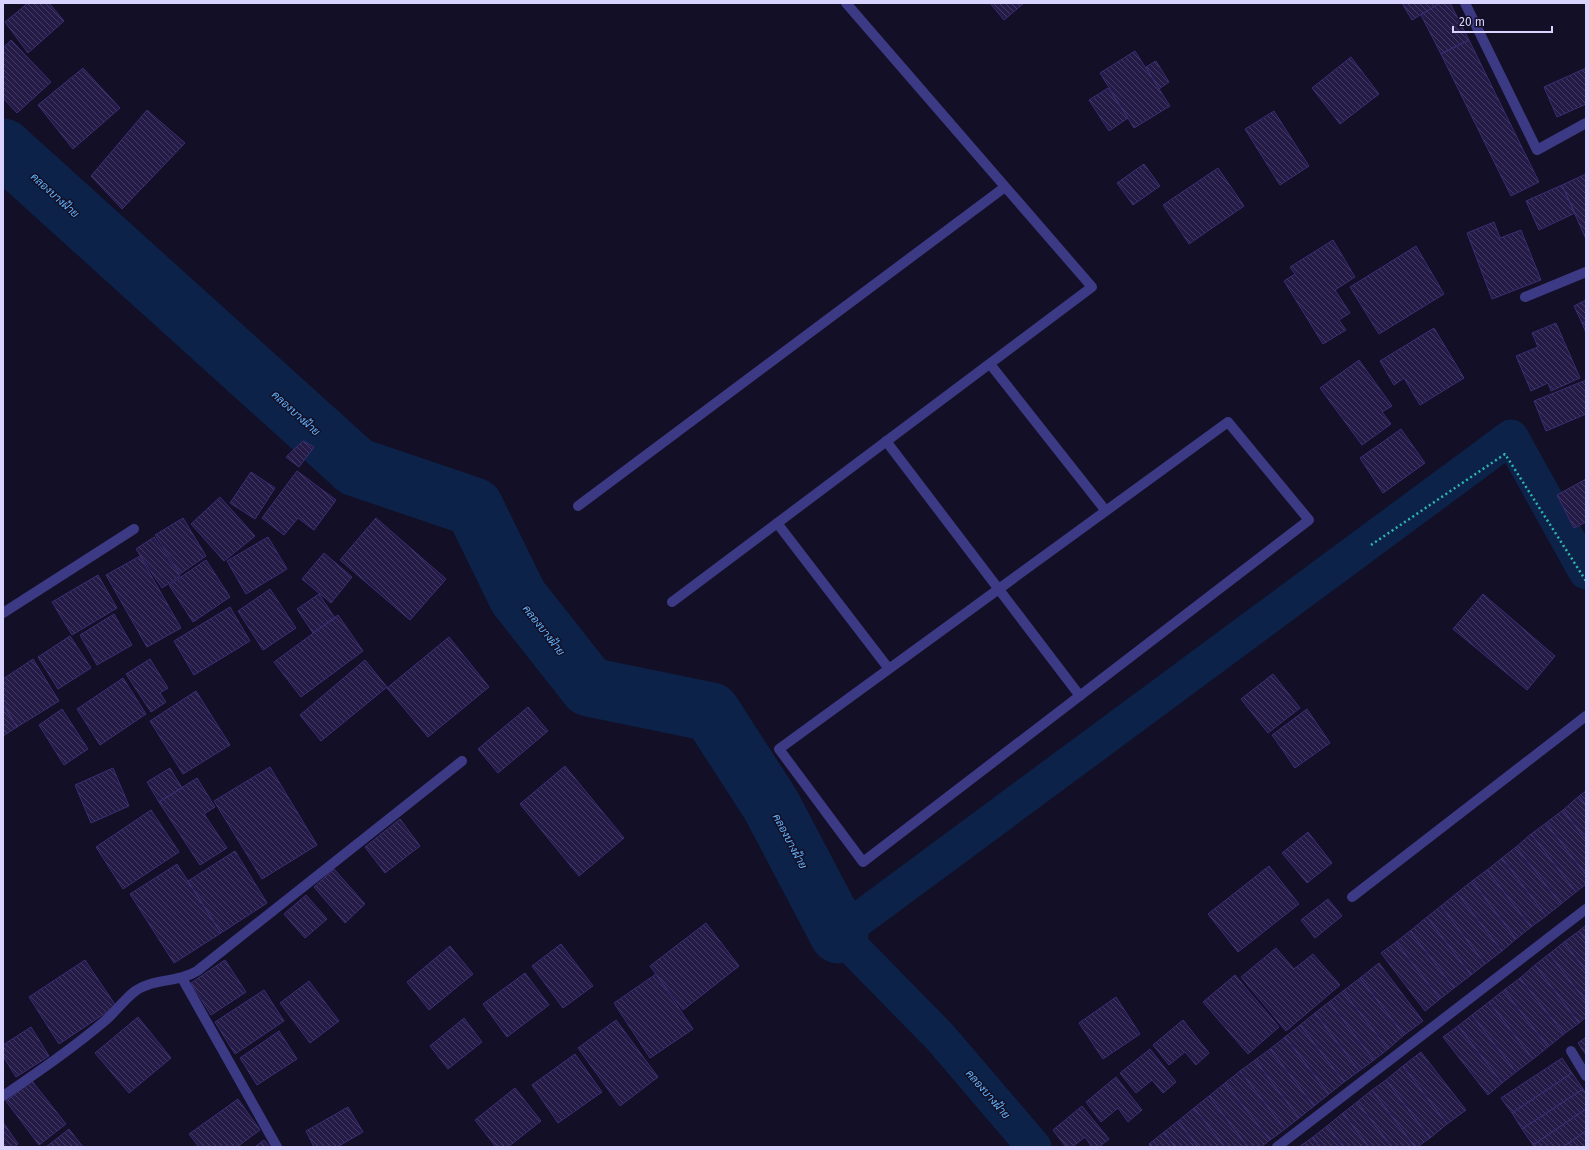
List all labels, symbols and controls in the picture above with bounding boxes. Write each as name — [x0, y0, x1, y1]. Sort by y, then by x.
scale bar — [1453, 8, 1552, 34]
text: 20 m — [1459, 15, 1485, 29]
water label: คลองบางฝ้าย — [28, 170, 83, 221]
water label: คลองบางฝ้าย — [269, 388, 324, 439]
water label: คลองบางฝ้าย — [520, 602, 569, 659]
water label: คลองบางฝ้าย — [770, 811, 811, 872]
water label: คลองบางฝ้าย — [963, 1067, 1014, 1122]

